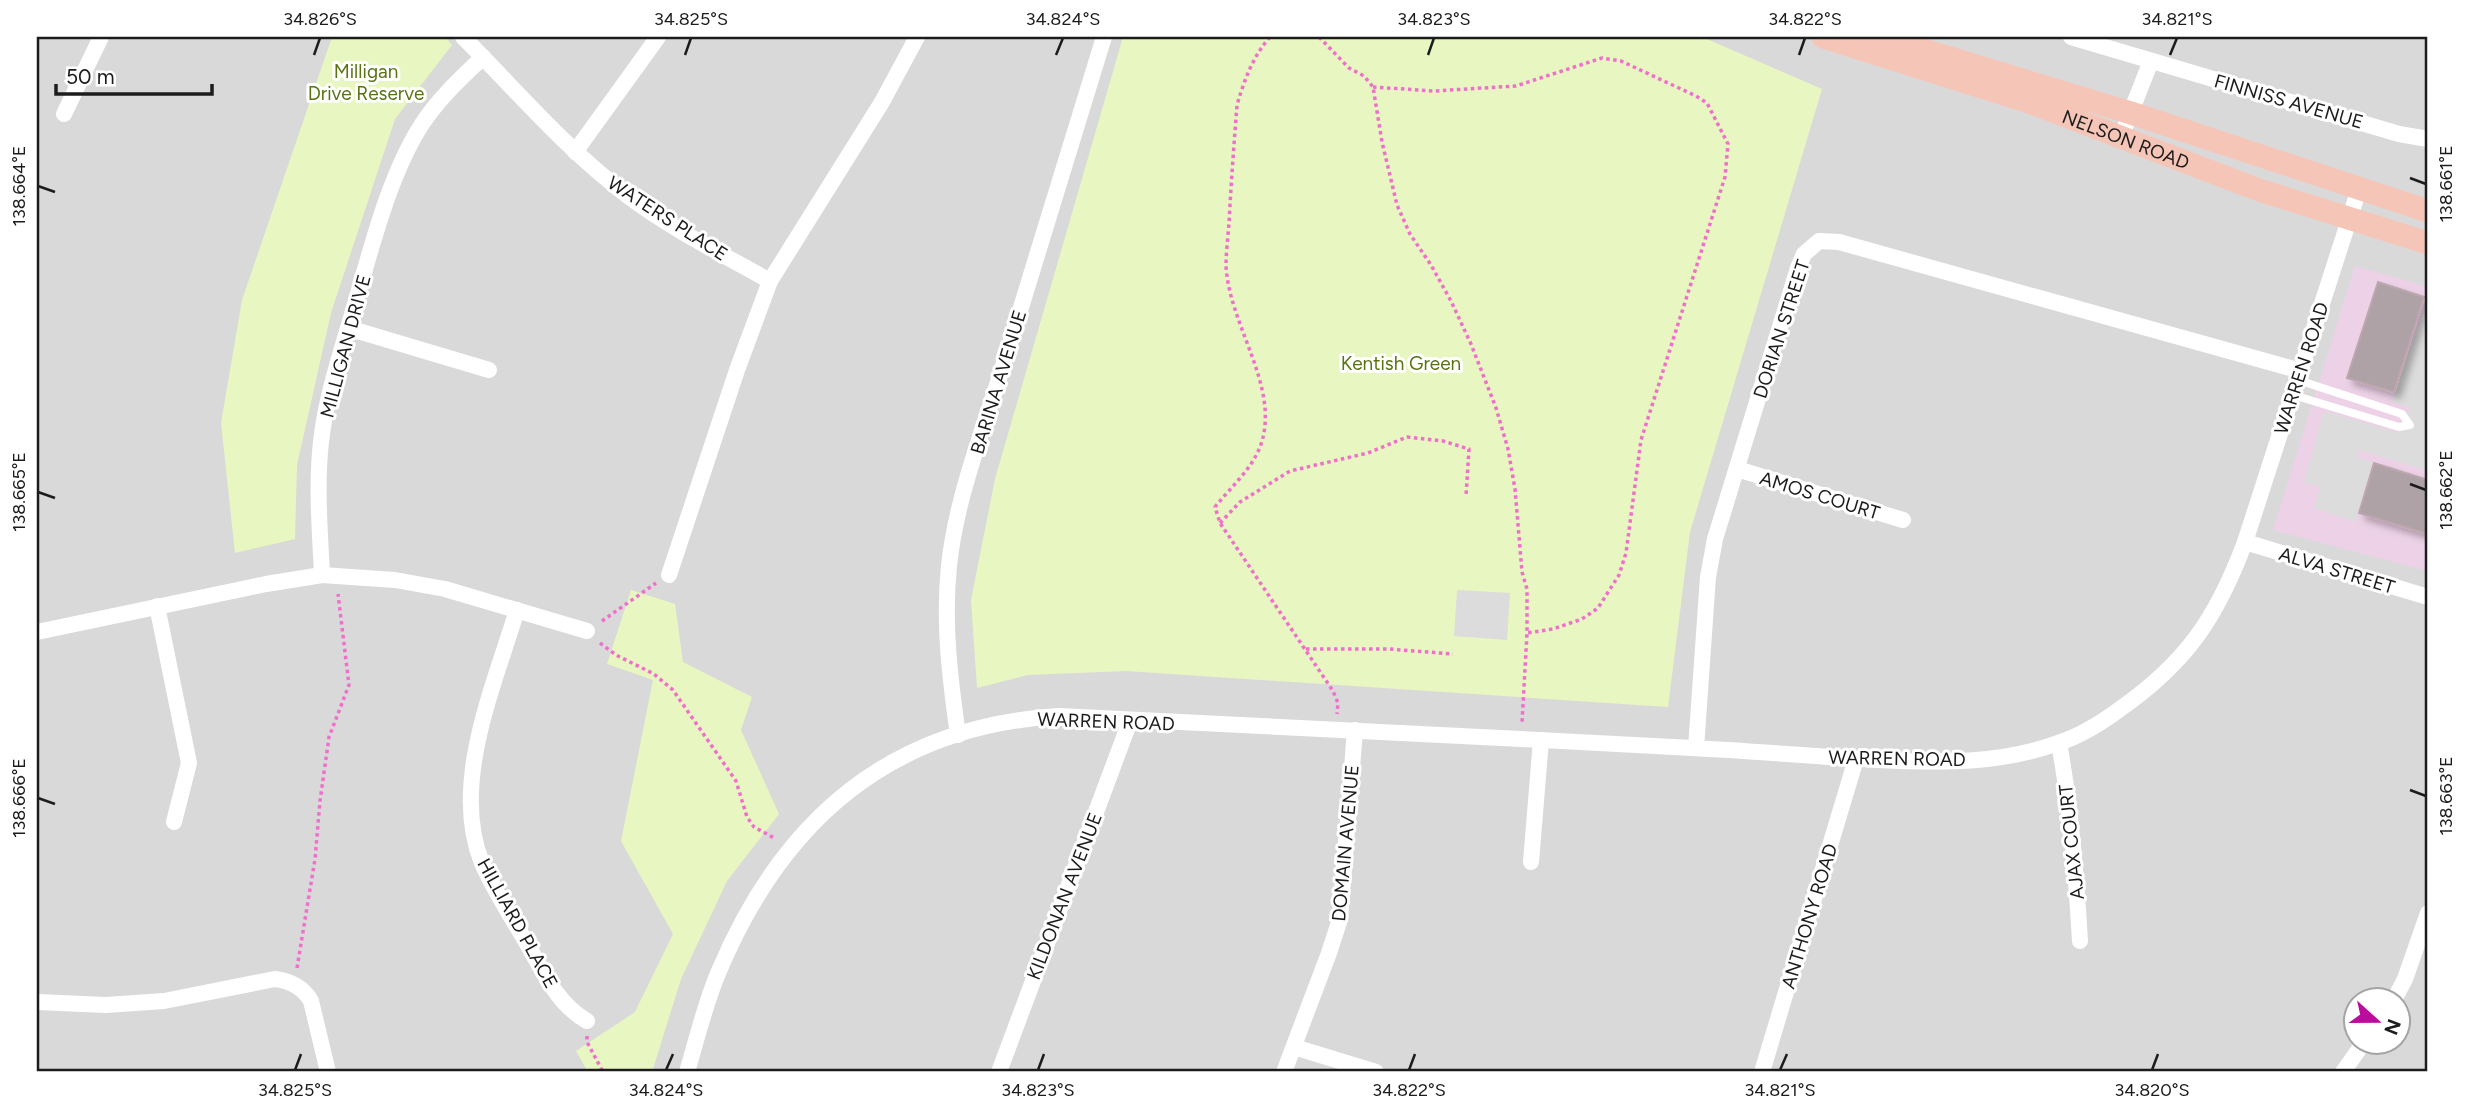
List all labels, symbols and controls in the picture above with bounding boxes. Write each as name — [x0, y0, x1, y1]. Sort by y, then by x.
text: 34.826°S — [283, 8, 357, 30]
text: 34.825°S — [654, 8, 728, 30]
text: 34.824°S — [1026, 8, 1100, 30]
text: 34.823°S — [1397, 8, 1471, 30]
text: 34.822°S — [1768, 8, 1842, 30]
text: 34.821°S — [2142, 8, 2212, 30]
scale bar — [56, 52, 212, 96]
park label: Milligan Drive Reserve — [308, 60, 424, 105]
text: 50 m — [66, 64, 115, 89]
street label: FINNISS AVENUE — [2212, 69, 2366, 134]
street label: NELSON ROAD — [2059, 105, 2193, 174]
text: 138.661°E — [2435, 145, 2457, 223]
text: 138.664°E — [8, 146, 30, 226]
street label: WATERS PLACE — [603, 171, 732, 266]
street label: DORIAN STREET — [1748, 257, 1815, 401]
street label: MILLIGAN DRIVE — [315, 272, 376, 420]
street label: WARREN ROAD — [2269, 299, 2334, 437]
street label: BARINA AVENUE — [966, 307, 1031, 457]
park label: Kentish Green — [1341, 352, 1461, 375]
text: 138.662°E — [2435, 450, 2457, 530]
text: 138.665°E — [8, 452, 30, 532]
street label: AMOS COURT — [1757, 466, 1883, 525]
street label: ALVA STREET — [2276, 542, 2398, 599]
street label: WARREN ROAD — [1037, 708, 1175, 735]
street label: WARREN ROAD — [1828, 746, 1966, 771]
text: 138.663°E — [2435, 756, 2457, 836]
text: 138.666°E — [8, 758, 30, 838]
street label: DOMAIN AVENUE — [1327, 764, 1364, 922]
street label: AJAX COURT — [2054, 783, 2089, 901]
street label: KILDONAN AVENUE — [1022, 809, 1107, 983]
street label: ANTHONY ROAD — [1776, 841, 1842, 991]
street label: HILLIARD PLACE — [472, 854, 563, 992]
north arrow — [2342, 986, 2412, 1056]
text: N — [2379, 1016, 2406, 1038]
text: 34.825°S — [258, 1079, 332, 1101]
text: 34.824°S — [629, 1079, 703, 1101]
text: 34.823°S — [1001, 1079, 1075, 1101]
text: 34.822°S — [1372, 1079, 1446, 1101]
text: 34.821°S — [1745, 1079, 1815, 1101]
text: 34.820°S — [2114, 1079, 2190, 1101]

